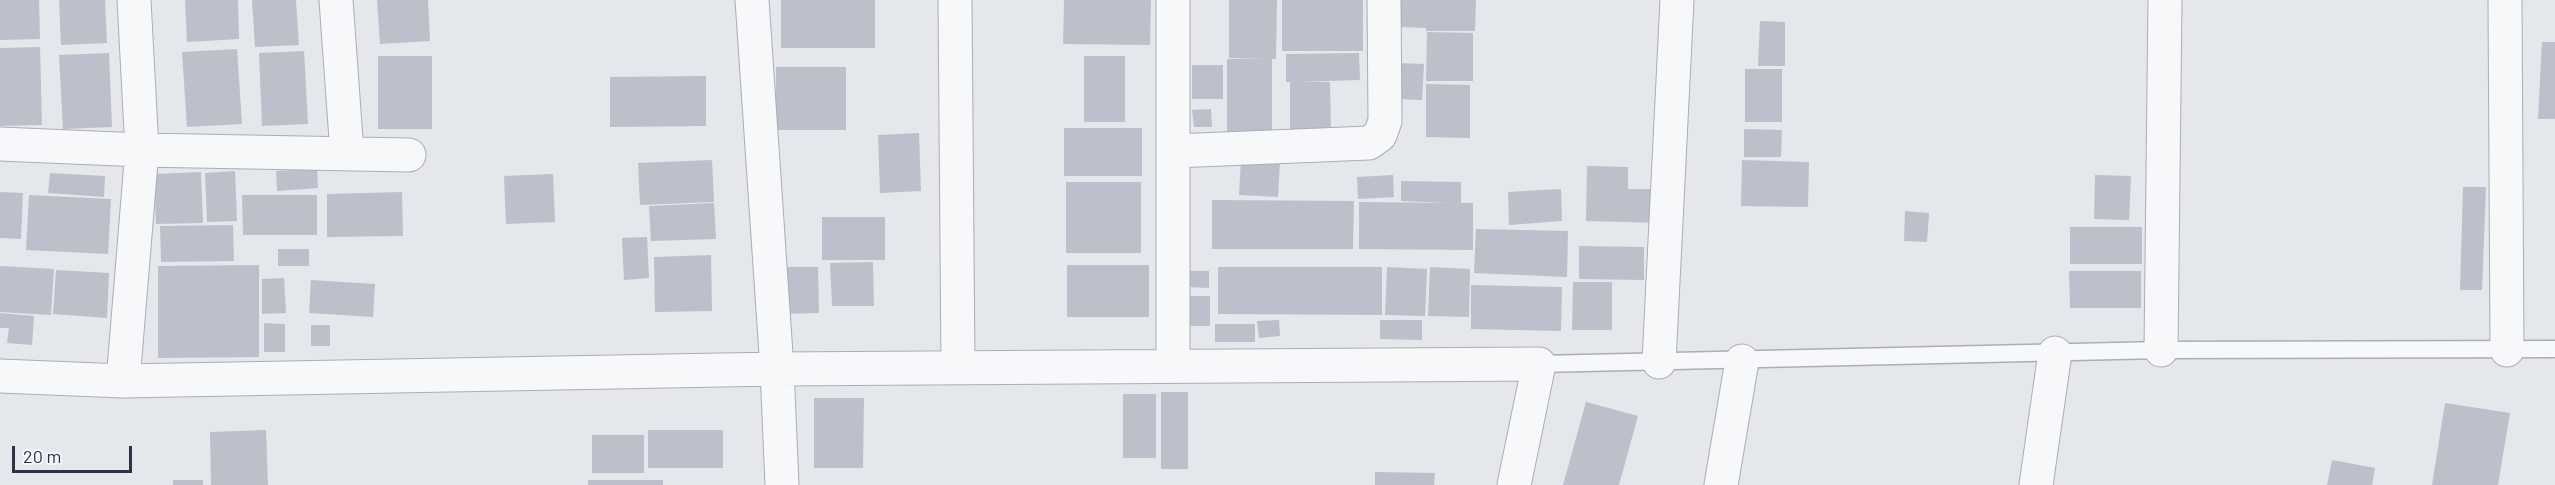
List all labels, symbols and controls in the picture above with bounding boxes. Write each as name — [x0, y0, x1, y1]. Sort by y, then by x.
scale bar — [15, 434, 135, 472]
text: 20 m — [23, 445, 61, 467]

